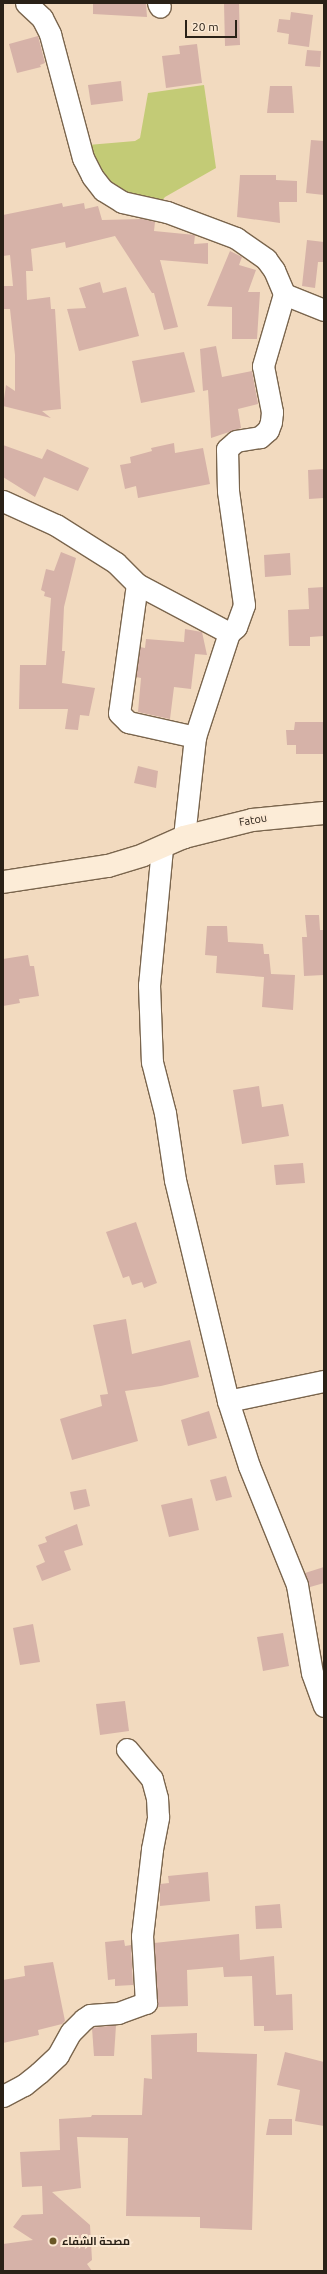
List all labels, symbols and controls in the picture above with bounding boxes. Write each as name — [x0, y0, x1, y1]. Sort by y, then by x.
scale bar — [187, 12, 239, 38]
text: 20 m — [192, 20, 219, 33]
street label: Fatou — [238, 811, 268, 829]
place label: مصحة الشفاء — [62, 2234, 130, 2248]
marker: مصحة الشفاء — [47, 2235, 59, 2247]

